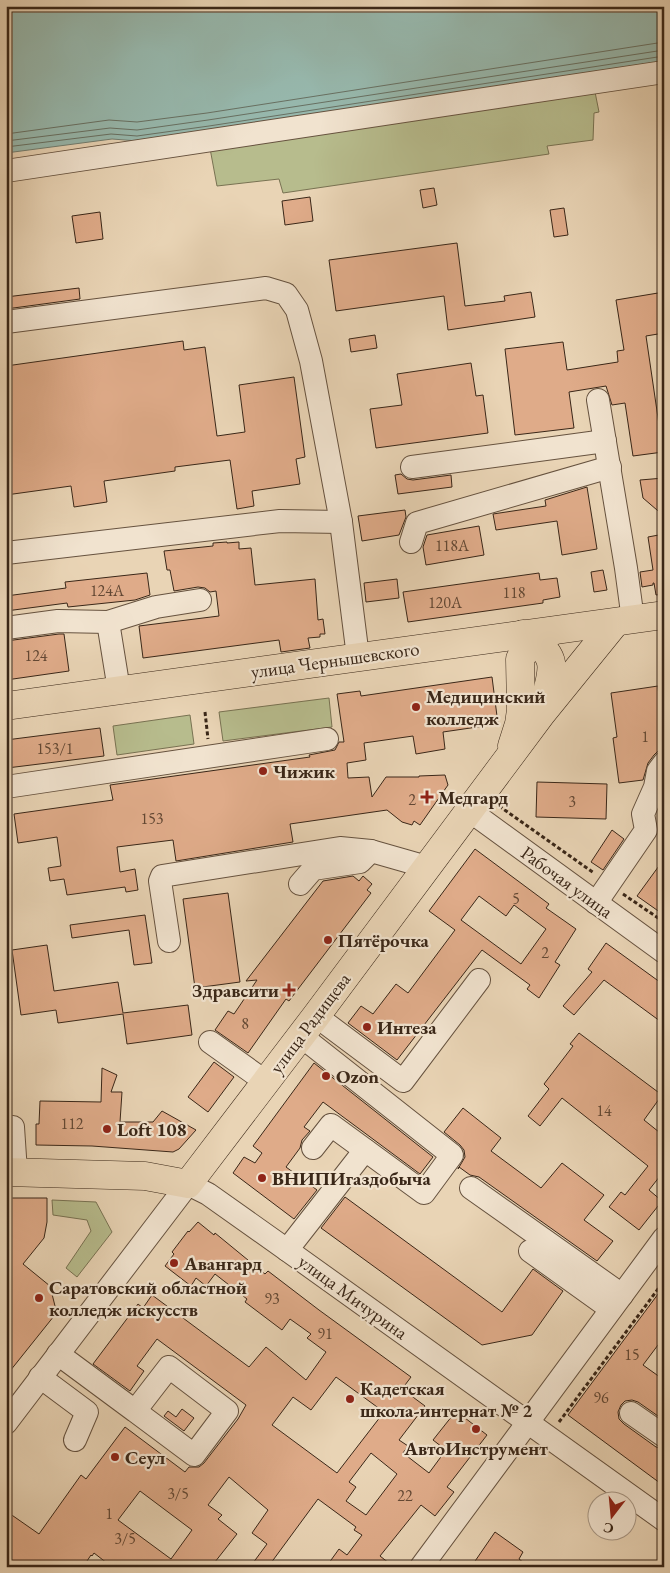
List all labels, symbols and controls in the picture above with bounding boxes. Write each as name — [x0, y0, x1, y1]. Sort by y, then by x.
house number: 118А — [435, 535, 470, 556]
house number: 124А — [90, 580, 125, 601]
house number: 118 — [502, 582, 526, 603]
house number: 120А — [428, 592, 463, 613]
street label: улица Чернышевского — [249, 636, 421, 684]
house number: 124 — [24, 645, 48, 666]
place label: Медицинский колледж — [426, 684, 546, 731]
marker: Медицинский колледж — [410, 701, 422, 713]
house number: 1 — [641, 726, 649, 747]
house number: 153/1 — [36, 738, 74, 759]
place label: Чижик — [273, 759, 335, 784]
marker: Чижик — [257, 765, 269, 777]
place label: Медгард — [438, 785, 508, 810]
house number: 2 — [408, 789, 416, 810]
marker: Медгард — [420, 790, 434, 804]
house number: 3 — [568, 791, 576, 812]
house number: 153 — [140, 808, 164, 829]
street label: Рабочая улица — [516, 840, 618, 924]
house number: 5 — [512, 888, 520, 909]
place label: Пятёрочка — [338, 928, 430, 953]
marker: Пятёрочка — [322, 934, 334, 946]
house number: 2 — [541, 942, 549, 963]
street label: улица Радищева — [264, 967, 356, 1079]
place label: Здравсити — [192, 978, 279, 1003]
marker: Здравсити — [283, 984, 295, 996]
house number: 8 — [241, 1013, 249, 1034]
place label: Интеза — [377, 1015, 437, 1040]
marker: Интеза — [361, 1021, 373, 1033]
place label: Ozon — [336, 1064, 379, 1089]
marker: Ozon — [320, 1070, 332, 1082]
house number: 14 — [596, 1100, 612, 1121]
house number: 112 — [60, 1113, 84, 1134]
place label: Loft 108 — [117, 1117, 187, 1142]
marker: Loft 108 — [101, 1123, 113, 1135]
place label: ВНИПИгаздобыча — [272, 1166, 432, 1191]
marker: ВНИПИгаздобыча — [256, 1172, 268, 1184]
street label: улица Мичурина — [293, 1249, 413, 1345]
place label: Авангард — [183, 1251, 262, 1276]
marker: Авангард — [168, 1257, 180, 1269]
place label: Саратовский областной колледж искусств — [49, 1275, 247, 1322]
house number: 93 — [264, 1288, 280, 1309]
marker: Саратовский областной колледж искусств — [33, 1292, 45, 1304]
house number: 91 — [317, 1323, 333, 1344]
house number: 15 — [624, 1344, 640, 1365]
place label: Кадетская школа-интернат № 2 — [360, 1376, 532, 1423]
house number: 96 — [593, 1387, 609, 1408]
marker: Кадетская школа-интернат № 2 — [344, 1393, 356, 1405]
marker: АвтоИнструмент — [470, 1423, 482, 1435]
place label: АвтоИнструмент — [403, 1436, 548, 1461]
place label: Сеул — [125, 1445, 166, 1470]
marker: Сеул — [109, 1451, 121, 1463]
house number: 3/5 — [167, 1483, 189, 1504]
house number: 22 — [397, 1485, 413, 1506]
north arrow — [588, 1490, 638, 1540]
house number: 1 — [105, 1503, 113, 1524]
text: С — [601, 1518, 616, 1539]
house number: 3/5 — [114, 1528, 136, 1549]

